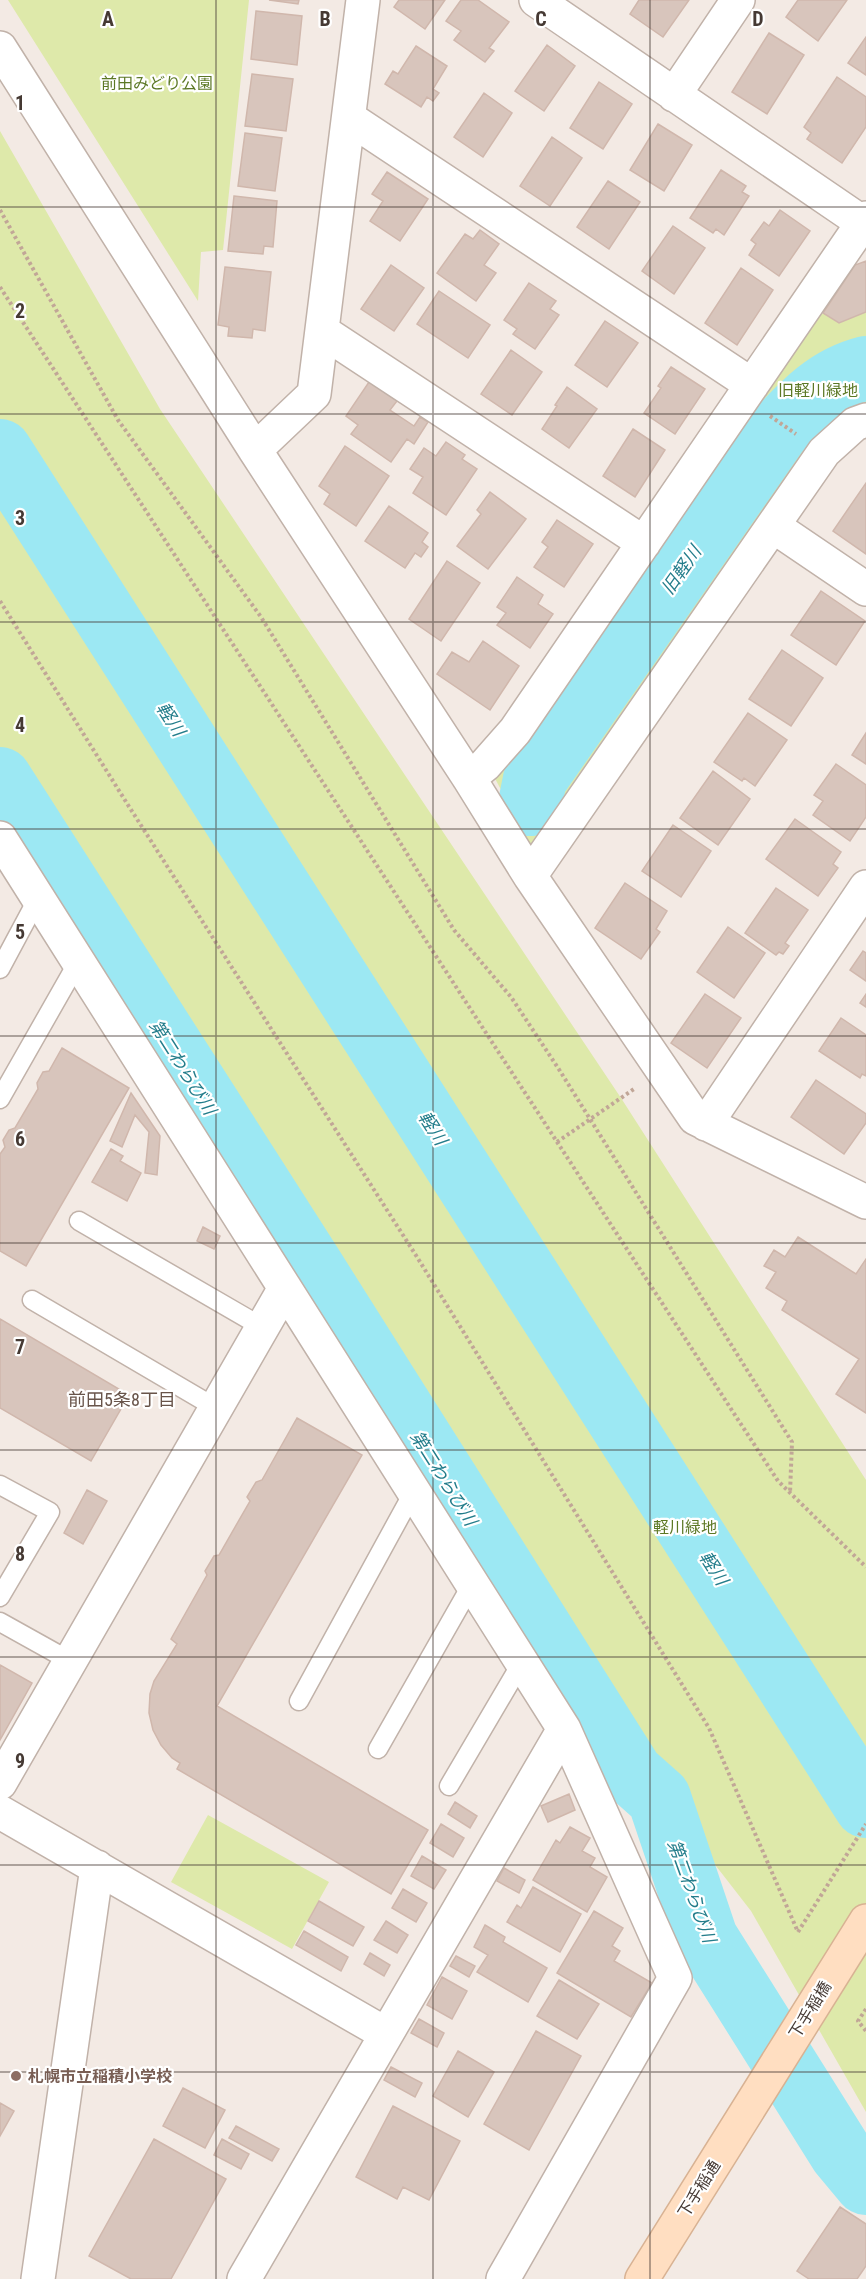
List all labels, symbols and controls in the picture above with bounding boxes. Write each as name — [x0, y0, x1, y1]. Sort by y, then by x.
text: A — [102, 7, 114, 31]
text: B — [319, 7, 331, 31]
text: C — [535, 7, 547, 31]
text: D — [752, 7, 764, 31]
park label: 前田みどり公園 — [101, 74, 213, 93]
text: 1 — [15, 91, 25, 115]
text: 2 — [15, 299, 25, 323]
park label: 旧軽川緑地 — [778, 381, 858, 400]
text: 3 — [15, 506, 25, 530]
water label: 旧軽川 — [657, 540, 706, 598]
water label: 軽川 — [152, 698, 191, 741]
text: 4 — [15, 713, 25, 737]
text: 5 — [15, 920, 25, 944]
water label: 第二わらび川 — [145, 1016, 222, 1120]
water label: 軽川 — [414, 1107, 453, 1150]
text: 6 — [15, 1127, 25, 1151]
text: 7 — [15, 1335, 25, 1359]
district label: 前田5条8丁目 — [68, 1389, 176, 1410]
water label: 第二わらび川 — [406, 1427, 483, 1531]
park label: 軽川緑地 — [653, 1518, 717, 1537]
text: 8 — [15, 1542, 25, 1566]
water label: 軽川 — [695, 1547, 734, 1590]
text: 9 — [15, 1749, 25, 1773]
water label: 第二わらび川 — [664, 1837, 721, 1947]
street label: 下手稲橋 — [785, 1978, 835, 2042]
place label: 札幌市立稲積小学校 — [28, 2067, 172, 2086]
marker: 札幌市立稲積小学校 — [9, 2069, 23, 2083]
street label: 下手稲通 — [674, 2157, 724, 2221]

